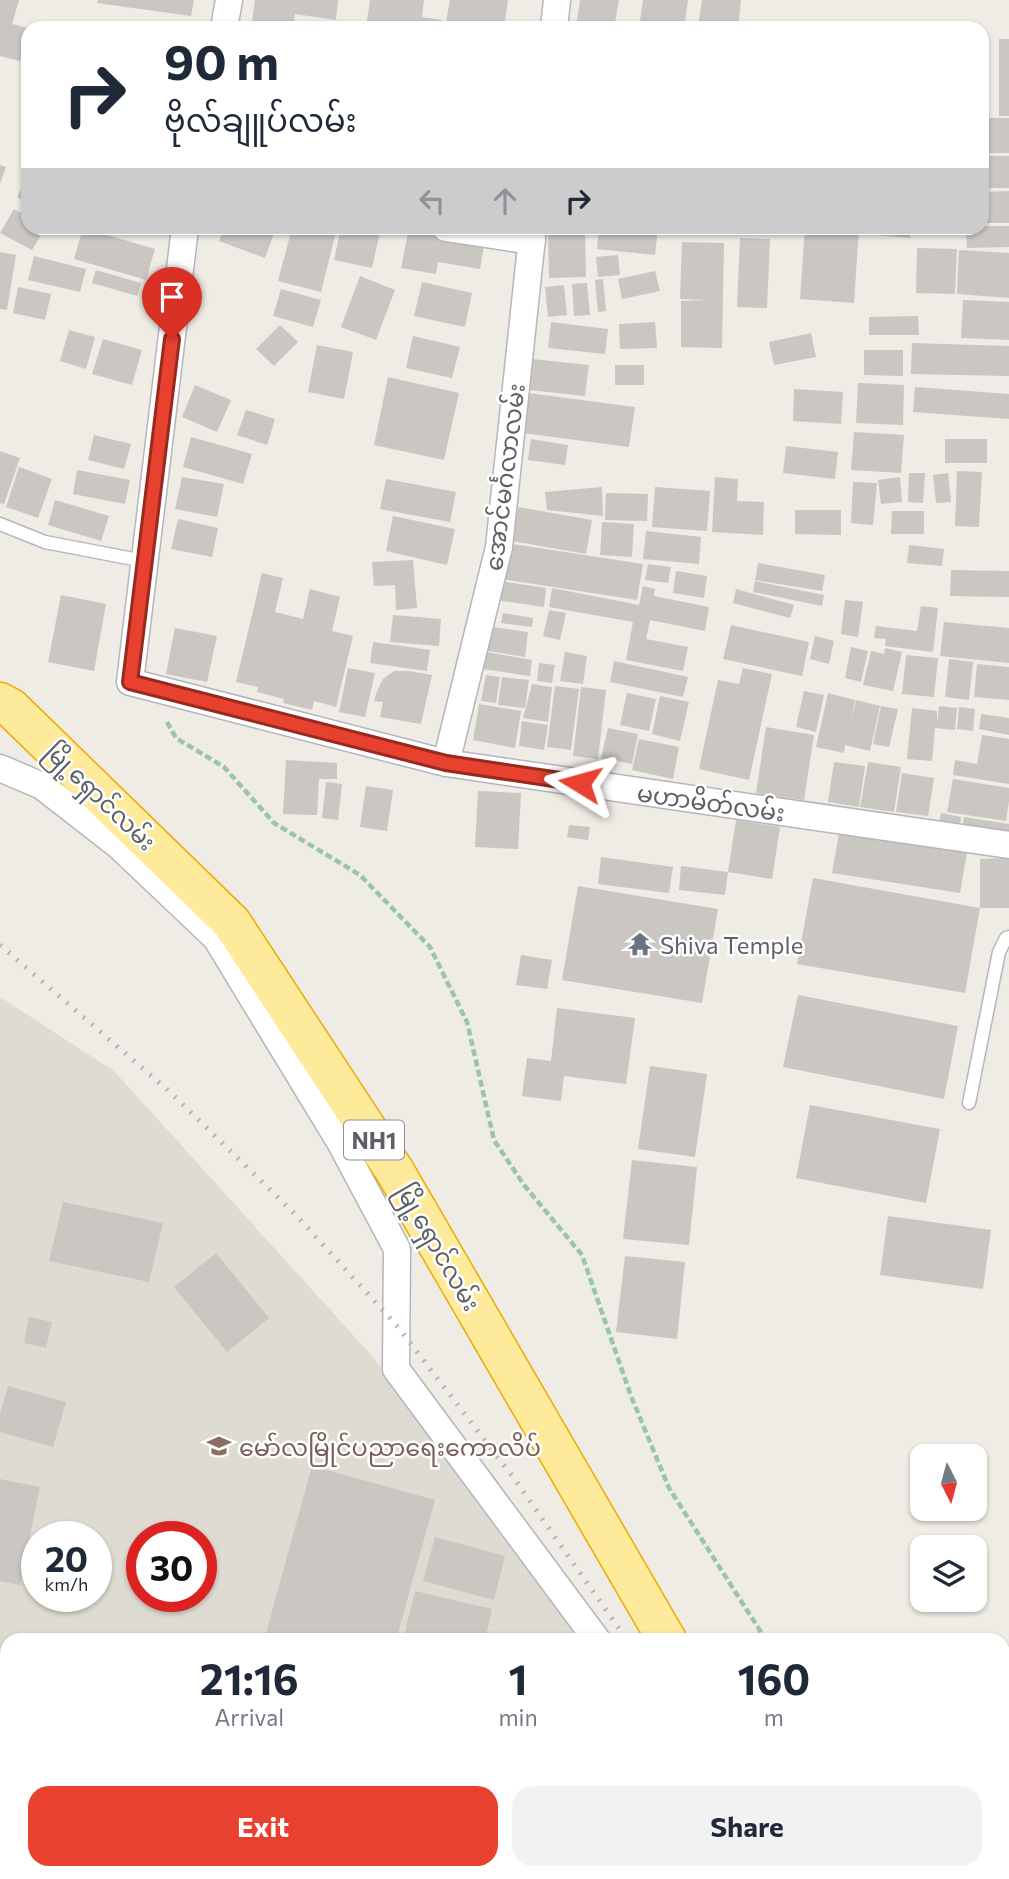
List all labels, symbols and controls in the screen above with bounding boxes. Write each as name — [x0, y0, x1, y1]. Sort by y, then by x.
text: 90 m — [164, 30, 279, 90]
icon: right — [49, 49, 140, 140]
text: ဗိုလ်ချူပ်လမ်း — [164, 99, 357, 139]
icon: left — [413, 182, 451, 220]
icon: ahead — [486, 182, 524, 220]
icon: right — [559, 182, 597, 220]
pin — [142, 267, 202, 339]
icon: arrive — [153, 278, 191, 316]
street label: အောင်မင်္ဂလာလမ်း — [478, 382, 530, 572]
street label: မြို့ရှောင်လမ်း — [36, 736, 162, 860]
position arrow — [543, 746, 617, 820]
street label: မဟာမိတ်လမ်း — [635, 777, 787, 827]
temple icon: Shiva Temple — [626, 930, 654, 958]
place label: Shiva Temple — [660, 930, 803, 959]
road number: NH1 — [344, 1120, 404, 1160]
street label: မြို့ရှောင်လမ်း — [386, 1178, 487, 1319]
school or university icon: မော်လမြိုင်ပညာရေးကောလိပ် — [205, 1432, 233, 1460]
place label: မော်လမြိုင်ပညာရေးကောလိပ် — [239, 1432, 541, 1467]
north arrow — [910, 1444, 987, 1521]
map controls — [910, 1444, 987, 1612]
speed limit sign: 30 — [126, 1521, 217, 1612]
button: layers — [910, 1535, 987, 1612]
text: 20 — [45, 1536, 88, 1579]
text: km/h — [45, 1573, 88, 1595]
text: 21:16 — [200, 1652, 299, 1704]
text: 1 — [509, 1652, 528, 1704]
text: 160 — [737, 1652, 810, 1704]
text: Arrival — [214, 1703, 284, 1731]
text: min — [498, 1703, 538, 1731]
text: m — [764, 1703, 784, 1731]
button: Exit — [28, 1786, 498, 1866]
button: Share — [512, 1786, 982, 1866]

